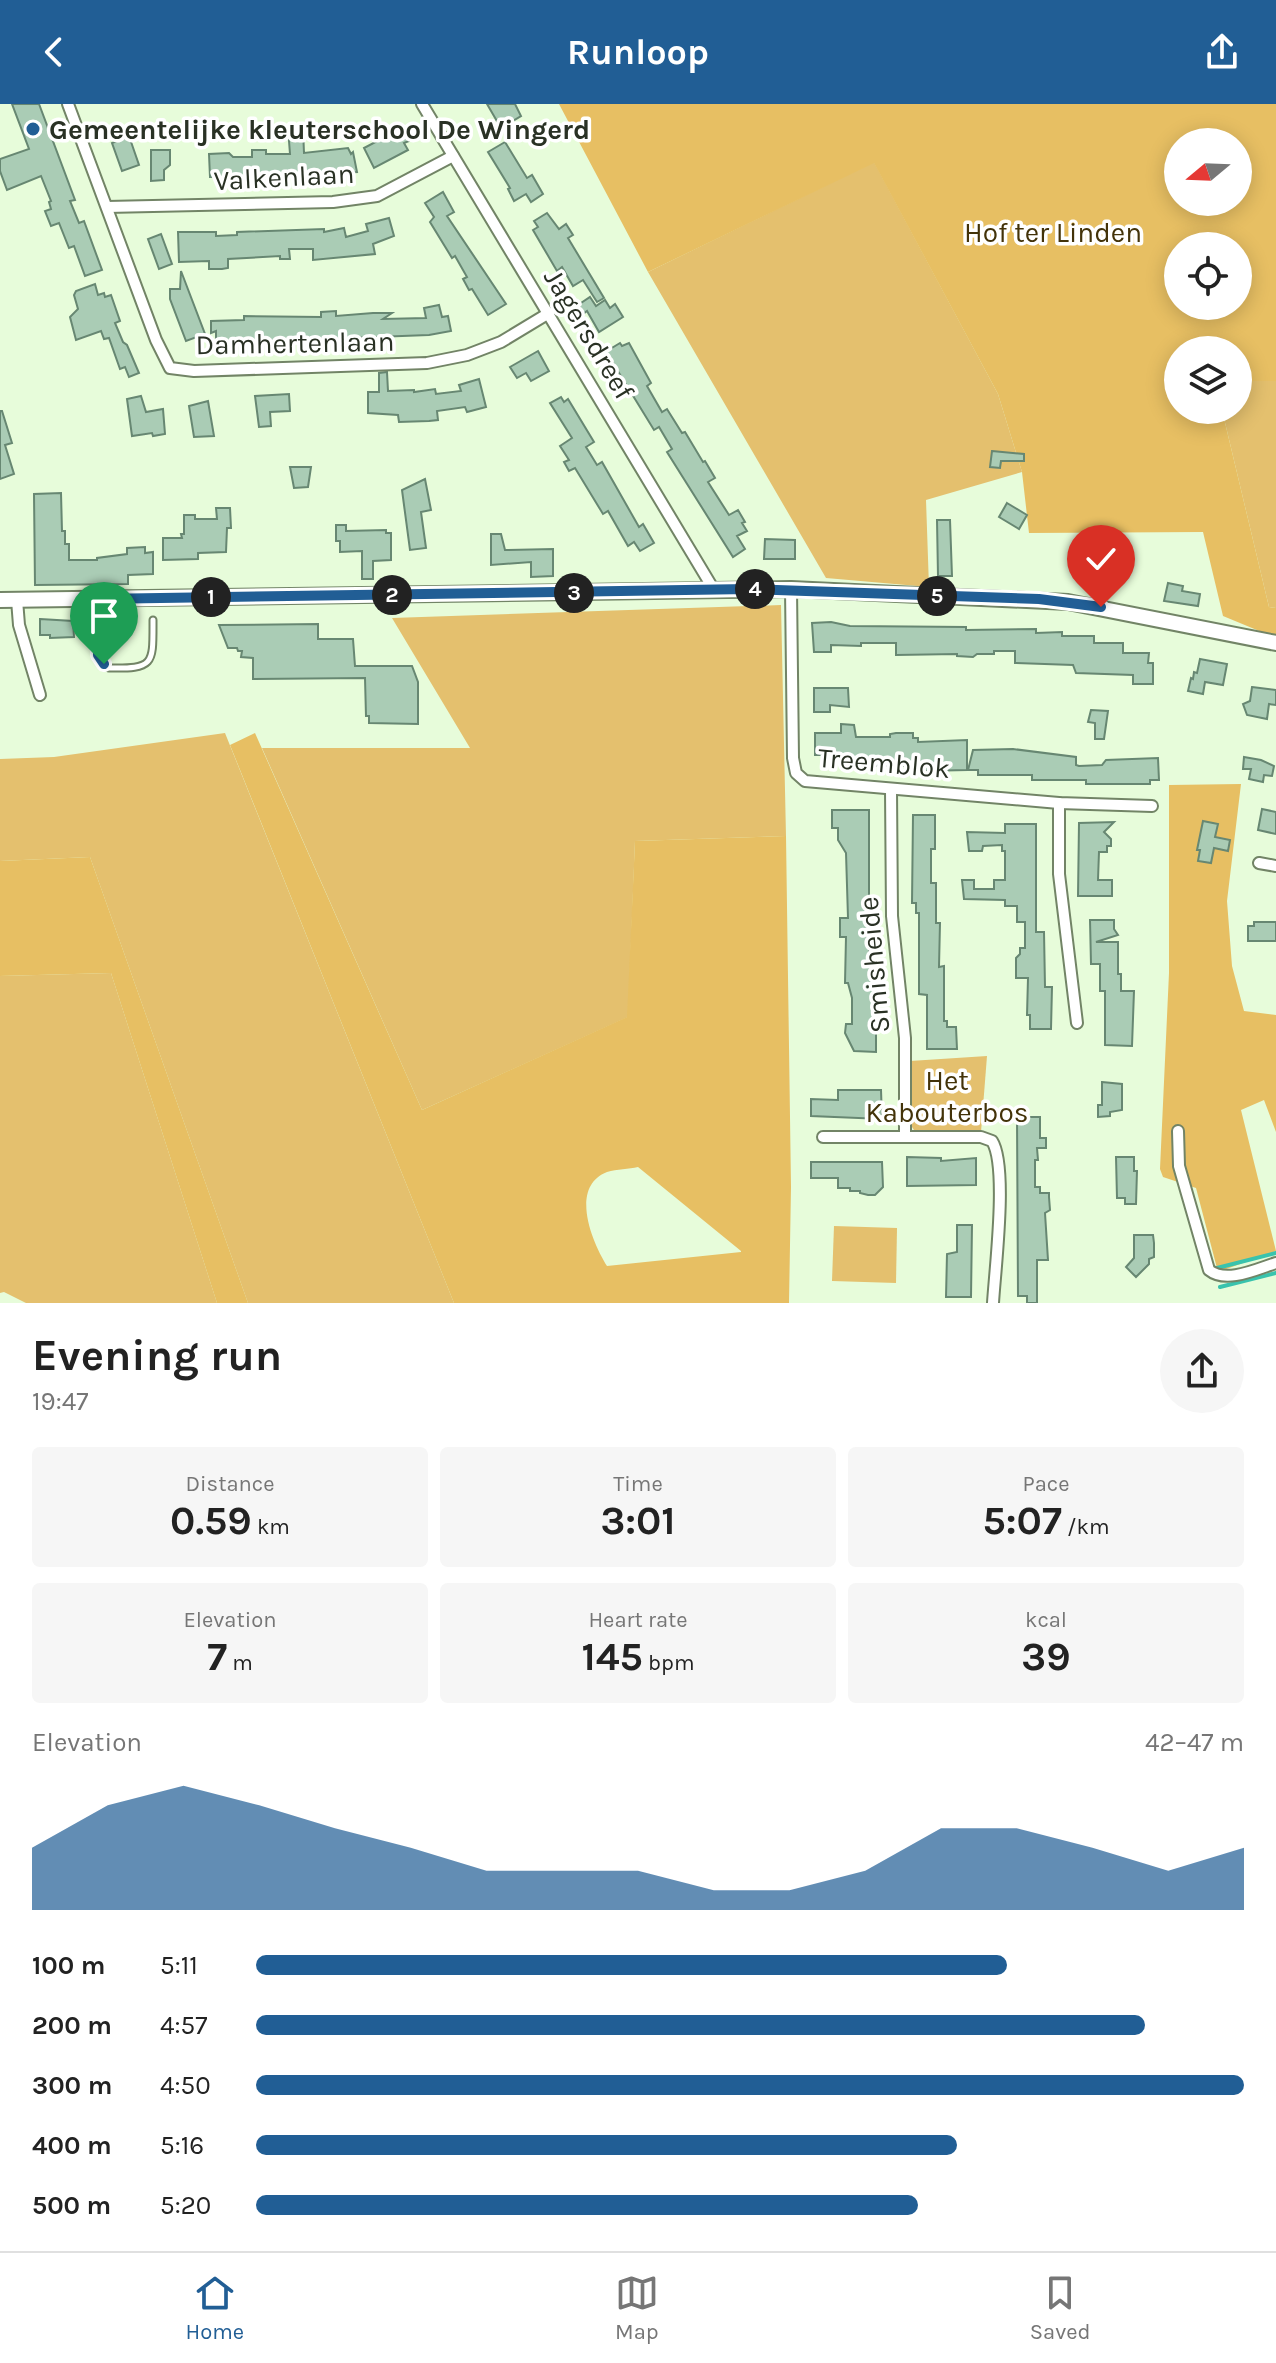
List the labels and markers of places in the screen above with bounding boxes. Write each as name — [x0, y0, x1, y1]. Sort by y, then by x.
place label: Gemeentelijke kleuterschool De Wingerd — [49, 113, 590, 146]
marker: Gemeentelijke kleuterschool De Wingerd — [24, 120, 42, 138]
pin — [1067, 525, 1135, 607]
pin: 4 — [735, 569, 775, 609]
pin: 3 — [554, 573, 594, 613]
pin: 2 — [372, 575, 412, 615]
pin: 5 — [917, 576, 957, 616]
pin: 1 — [191, 577, 231, 617]
pin — [70, 582, 138, 664]

